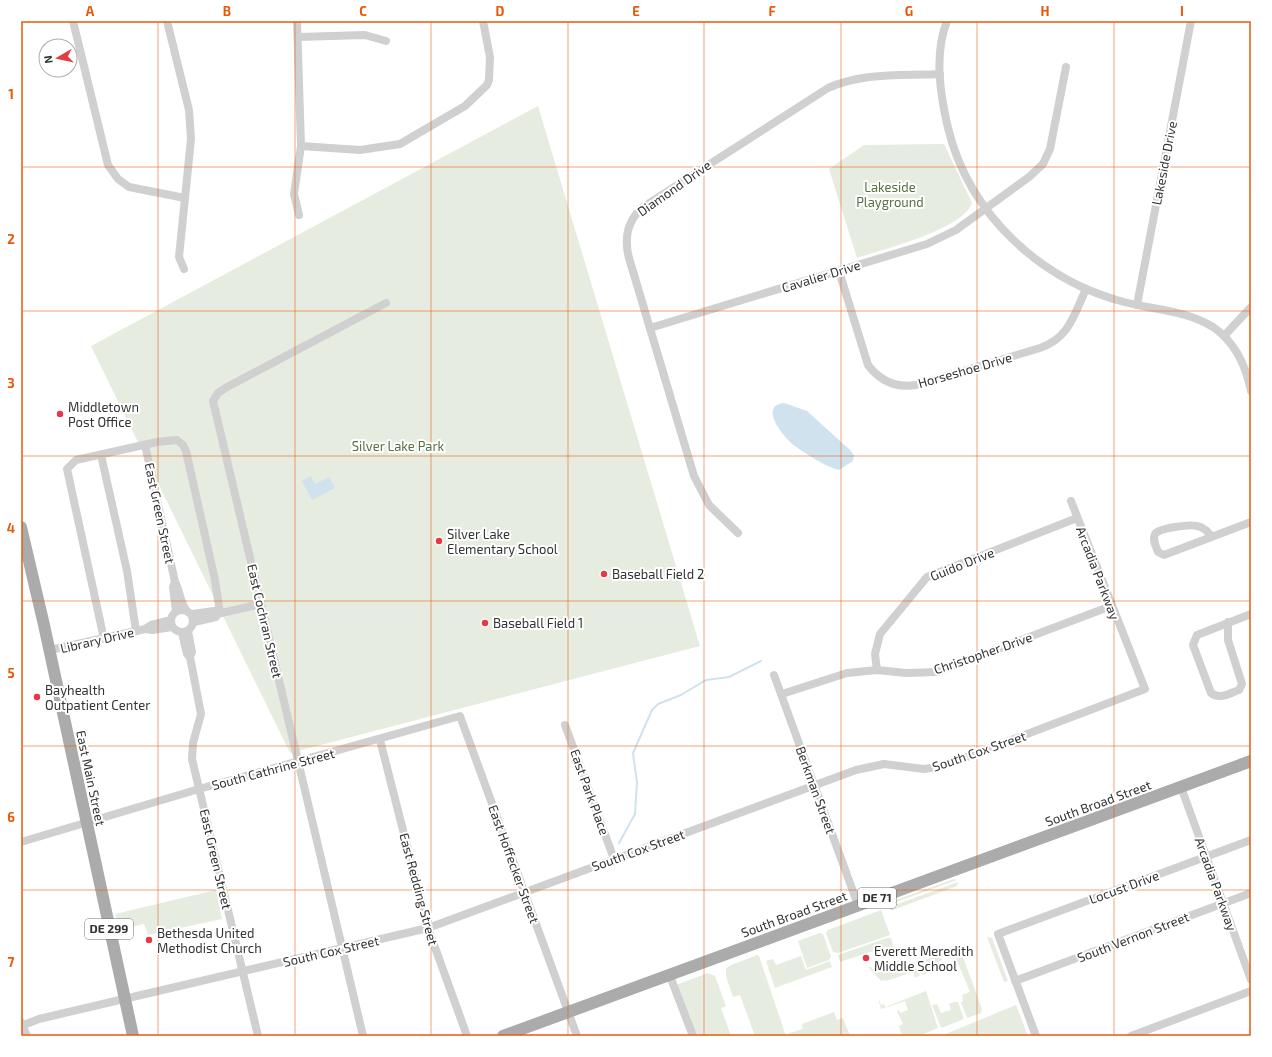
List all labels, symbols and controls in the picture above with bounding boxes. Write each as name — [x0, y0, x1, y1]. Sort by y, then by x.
text: A — [86, 3, 95, 19]
text: B — [223, 3, 231, 19]
text: C — [359, 3, 367, 19]
text: D — [496, 3, 505, 19]
text: E — [632, 3, 640, 19]
text: F — [768, 3, 776, 19]
text: G — [905, 3, 913, 19]
text: H — [1041, 3, 1050, 19]
text: I — [1180, 3, 1184, 19]
north arrow — [38, 38, 78, 78]
text: N — [41, 55, 55, 65]
text: 1 — [8, 86, 14, 102]
street label: Lakeside Drive — [1148, 120, 1180, 206]
street label: Diamond Drive — [634, 157, 714, 219]
park label: Lakeside Playground — [856, 179, 924, 210]
text: 2 — [7, 231, 15, 247]
street label: Cavalier Drive — [780, 256, 862, 296]
street label: Horseshoe Drive — [916, 349, 1014, 391]
text: 3 — [7, 375, 15, 391]
place label: Middletown Post Office — [68, 399, 139, 430]
marker: Middletown Post Office — [55, 409, 65, 419]
park label: Silver Lake Park — [352, 438, 445, 454]
street label: East Green Street — [142, 461, 179, 565]
text: 4 — [7, 520, 15, 536]
street label: Arcadia Parkway — [1073, 524, 1123, 622]
place label: Silver Lake Elementary School — [447, 526, 558, 557]
marker: Silver Lake Elementary School — [434, 536, 444, 546]
street label: Guido Drive — [928, 544, 996, 584]
street label: East Cochran Street — [244, 562, 286, 680]
place label: Baseball Field 2 — [612, 566, 704, 582]
marker: Baseball Field 2 — [599, 569, 609, 579]
place label: Baseball Field 1 — [493, 615, 583, 631]
marker: Baseball Field 1 — [480, 618, 490, 628]
street label: Library Drive — [59, 624, 135, 656]
street label: Christopher Drive — [932, 629, 1034, 677]
text: 5 — [7, 665, 15, 681]
place label: Bayhealth Outpatient Center — [45, 682, 150, 713]
marker: Bayhealth Outpatient Center — [32, 692, 42, 702]
street label: South Cox Street — [930, 727, 1028, 775]
street label: East Main Street — [73, 729, 109, 827]
street label: Berkman Street — [793, 744, 839, 836]
street label: South Cathrine Street — [210, 745, 336, 793]
street label: East Park Place — [567, 747, 613, 837]
street label: South Broad Street — [1043, 776, 1153, 830]
street label: East Hoffecker Street — [485, 803, 543, 925]
street label: East Green Street — [197, 807, 235, 911]
text: 6 — [7, 809, 15, 825]
street label: South Cox Street — [589, 826, 687, 874]
street label: East Redding Street — [396, 831, 442, 947]
street label: Arcadia Parkway — [1192, 835, 1240, 933]
street label: Locust Drive — [1087, 867, 1161, 907]
street label: South Broad Street — [739, 887, 849, 941]
road number: DE 71 — [858, 888, 896, 908]
street label: South Vernon Street — [1075, 908, 1191, 966]
road number: DE 299 — [85, 919, 133, 939]
place label: Bethesda United Methodist Church — [157, 925, 262, 956]
street label: South Cox Street — [281, 932, 381, 970]
marker: Bethesda United Methodist Church — [144, 935, 154, 945]
place label: Everett Meredith Middle School — [874, 943, 974, 974]
marker: Everett Meredith Middle School — [861, 953, 871, 963]
text: 7 — [8, 954, 15, 970]

